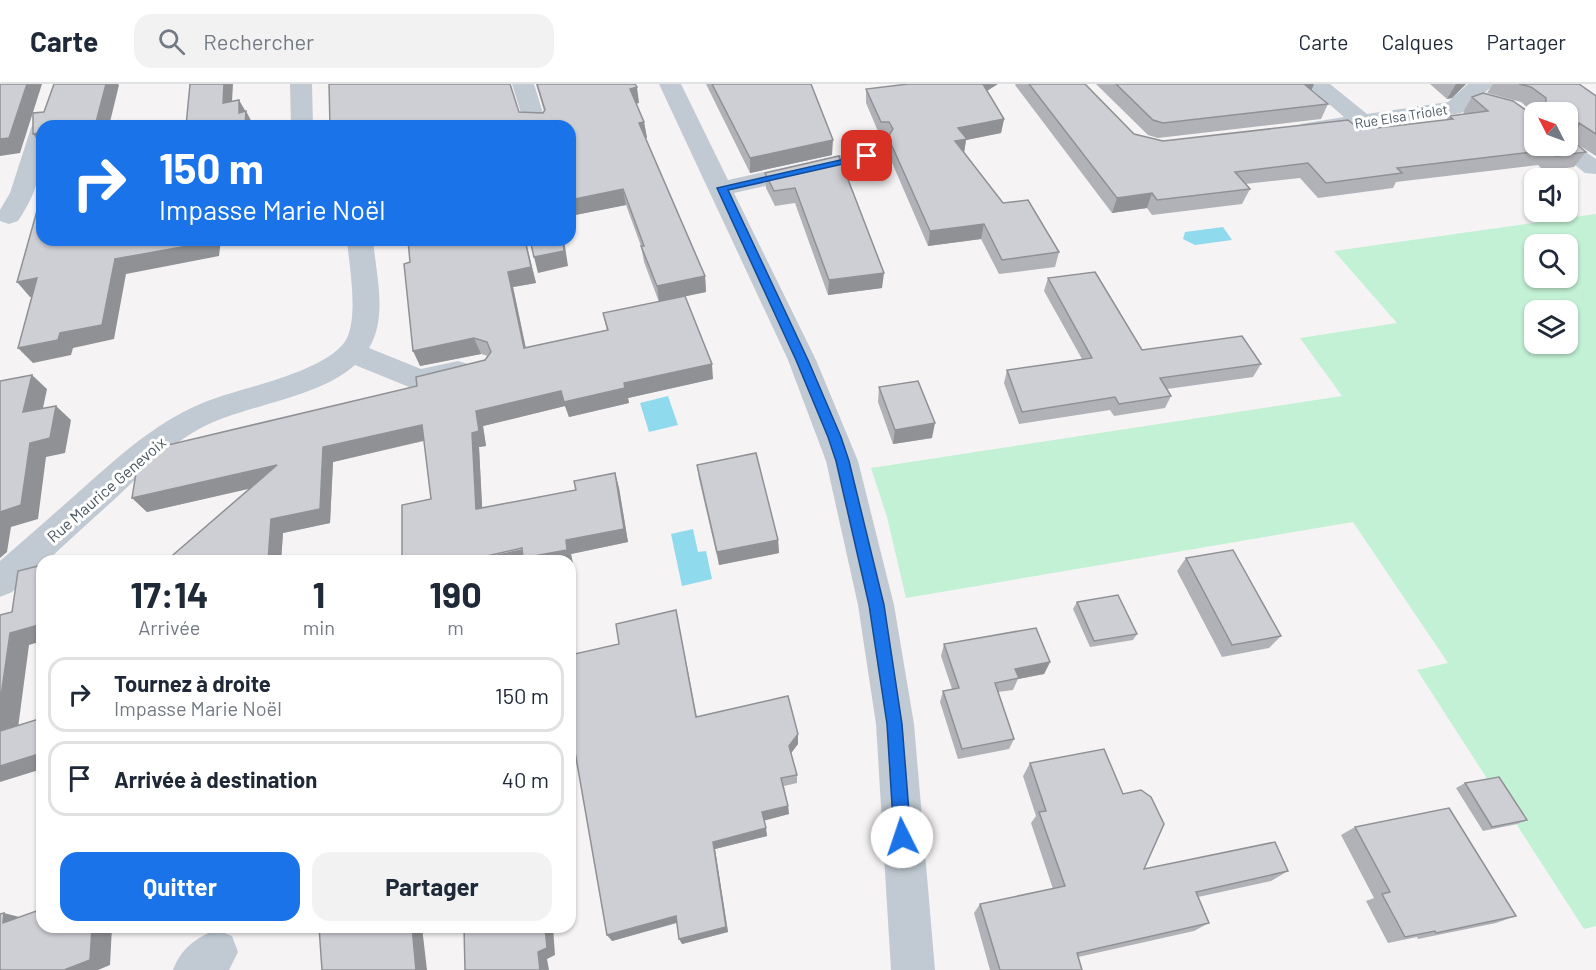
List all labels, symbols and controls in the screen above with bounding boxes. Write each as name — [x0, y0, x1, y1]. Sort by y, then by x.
search box — [134, 14, 554, 68]
text: Carte — [30, 24, 98, 58]
icon: search — [155, 25, 188, 58]
text: Rechercher — [203, 28, 314, 54]
text: Carte — [1299, 29, 1348, 54]
text: Calques — [1381, 29, 1454, 54]
text: Partager — [1487, 29, 1566, 54]
street label: Rue Elsa Triolet — [1353, 100, 1449, 132]
north arrow — [1524, 102, 1578, 156]
map controls — [1524, 102, 1578, 354]
pin — [841, 130, 892, 181]
icon: arrive — [850, 139, 883, 172]
text: 150 m — [159, 142, 264, 192]
icon: right — [60, 144, 138, 222]
button: sound — [1524, 168, 1578, 222]
text: Impasse Marie Noël — [159, 193, 386, 225]
button: search — [1524, 234, 1578, 288]
button: layers — [1524, 300, 1578, 354]
street label: Rue Maurice Genevoix — [43, 432, 170, 546]
text: 17:14 — [130, 572, 208, 615]
text: 1 — [313, 572, 325, 615]
text: 190 — [429, 572, 482, 615]
text: Arrivée — [138, 615, 200, 639]
text: min — [303, 615, 335, 639]
text: m — [447, 615, 464, 639]
text: Tournez à droite — [114, 670, 271, 696]
icon: right — [63, 678, 96, 711]
text: 150 m — [495, 682, 549, 708]
text: Impasse Marie Noël — [114, 696, 282, 720]
icon: arrive — [63, 762, 96, 795]
text: Arrivée à destination — [114, 766, 317, 792]
text: 40 m — [502, 766, 549, 792]
position arrow — [870, 805, 934, 869]
button: Quitter — [60, 852, 300, 921]
button: Partager — [312, 852, 552, 921]

